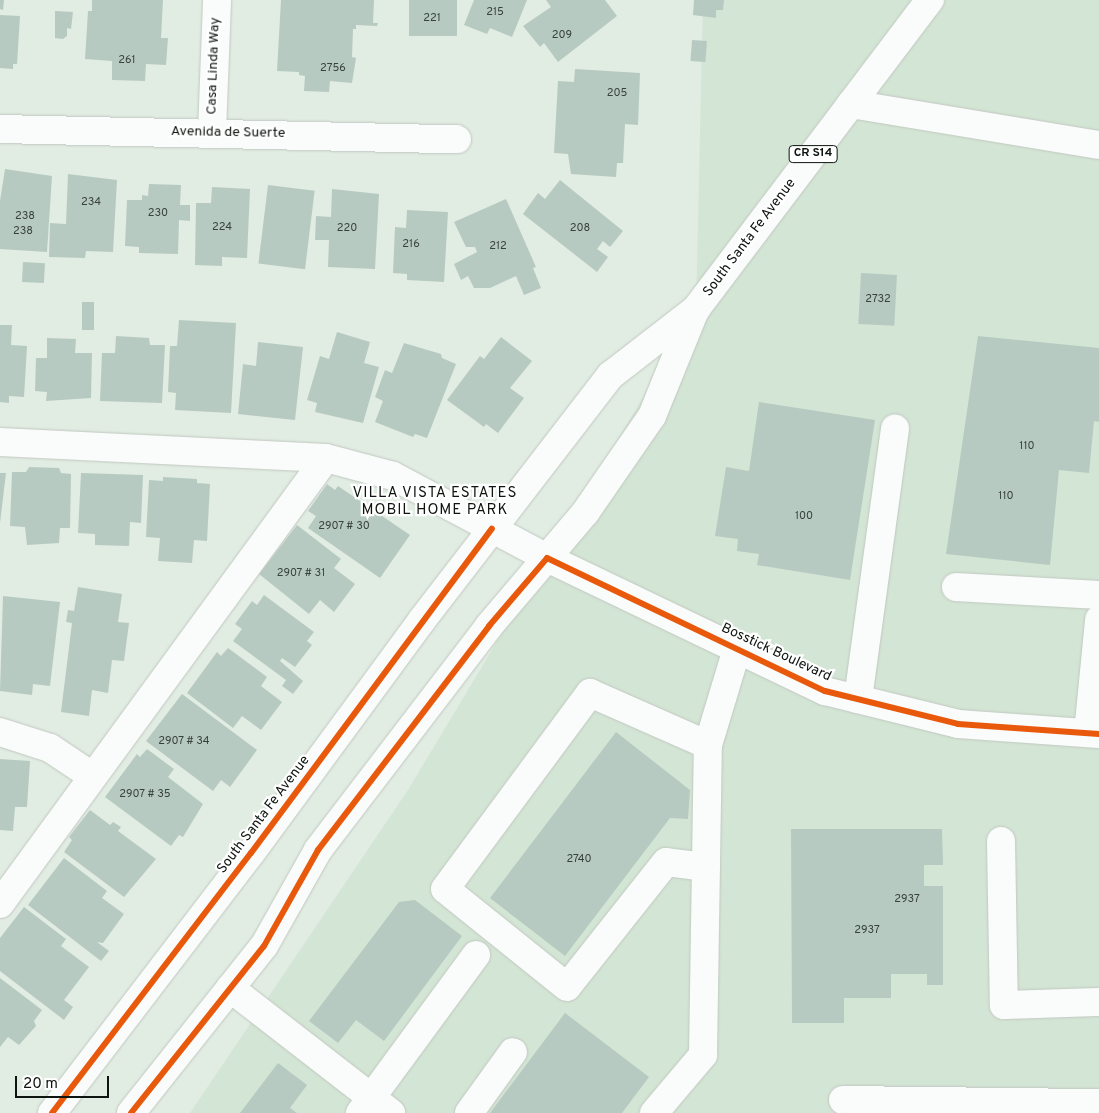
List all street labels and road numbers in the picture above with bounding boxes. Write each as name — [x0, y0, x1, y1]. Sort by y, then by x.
street label: Casa Linda Way — [204, 17, 224, 115]
street label: Avenida de Suerte — [171, 124, 285, 142]
road number: CR S14 — [788, 144, 838, 164]
street label: South Santa Fe Avenue — [700, 176, 800, 300]
street label: Bosstick Boulevard — [718, 620, 834, 686]
street label: South Santa Fe Avenue — [214, 753, 314, 877]

